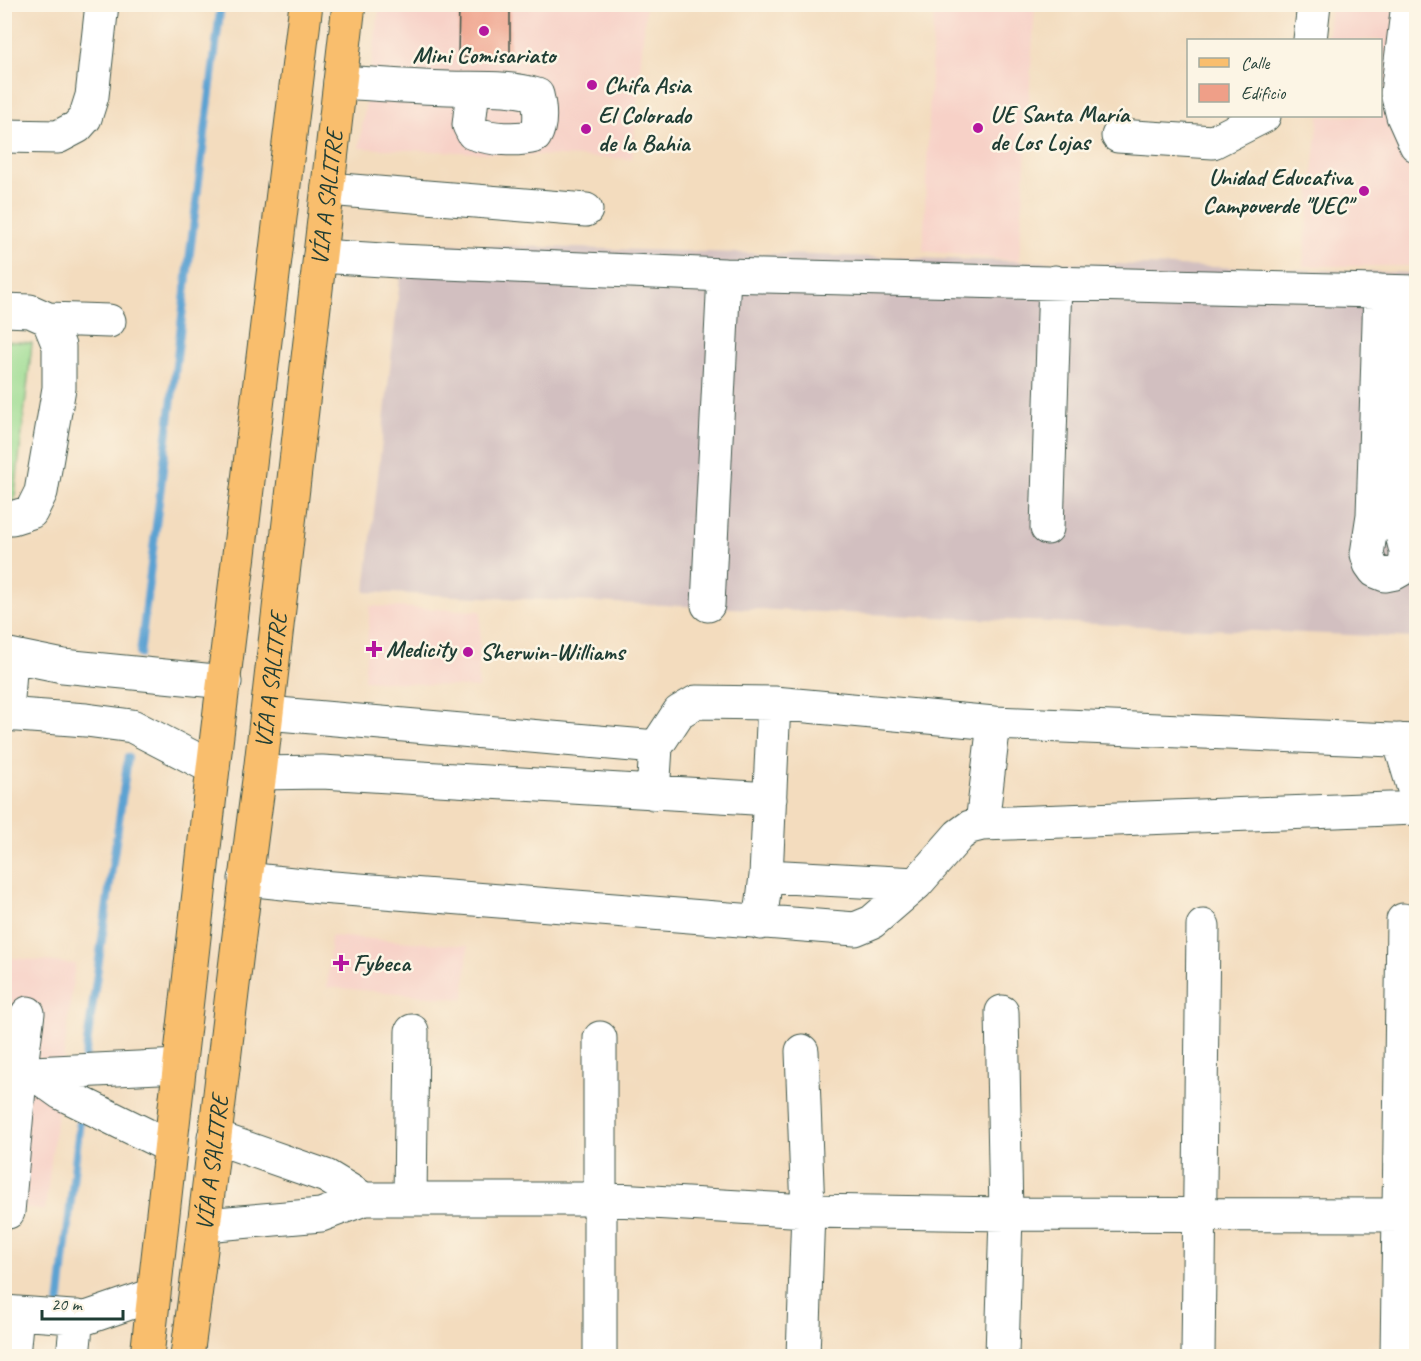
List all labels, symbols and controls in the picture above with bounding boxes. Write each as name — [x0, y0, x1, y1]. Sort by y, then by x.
marker: Mini Comisariato — [477, 24, 491, 38]
legend — [1187, 39, 1382, 117]
place label: Mini Comisariato — [413, 40, 558, 70]
text: Calle — [1241, 52, 1270, 74]
place label: Chifa Asia — [604, 70, 693, 100]
marker: Chifa Asia — [585, 78, 599, 92]
text: Edificio — [1241, 82, 1287, 104]
place label: UE Santa María de Los Lojas — [990, 99, 1131, 157]
place label: El Colorado de la Bahia — [598, 100, 693, 158]
marker: UE Santa María de Los Lojas — [971, 121, 985, 135]
marker: El Colorado de la Bahia — [579, 122, 593, 136]
street label: VÍA A SALITRE — [304, 125, 350, 267]
place label: Unidad Educativa Campoverde "UEC" — [1203, 162, 1357, 220]
marker: Unidad Educativa Campoverde "UEC" — [1357, 184, 1371, 198]
street label: VÍA A SALITRE — [248, 608, 294, 750]
place label: Medicity — [386, 634, 458, 664]
place label: Sherwin-Williams — [480, 637, 627, 667]
marker: Medicity — [367, 642, 381, 656]
marker: Sherwin-Williams — [461, 645, 475, 659]
place label: Fybeca — [353, 948, 412, 978]
marker: Fybeca — [334, 956, 348, 970]
street label: VÍA A SALITRE — [189, 1090, 235, 1232]
scale bar — [42, 1283, 123, 1321]
text: 20 m — [51, 1293, 84, 1315]

